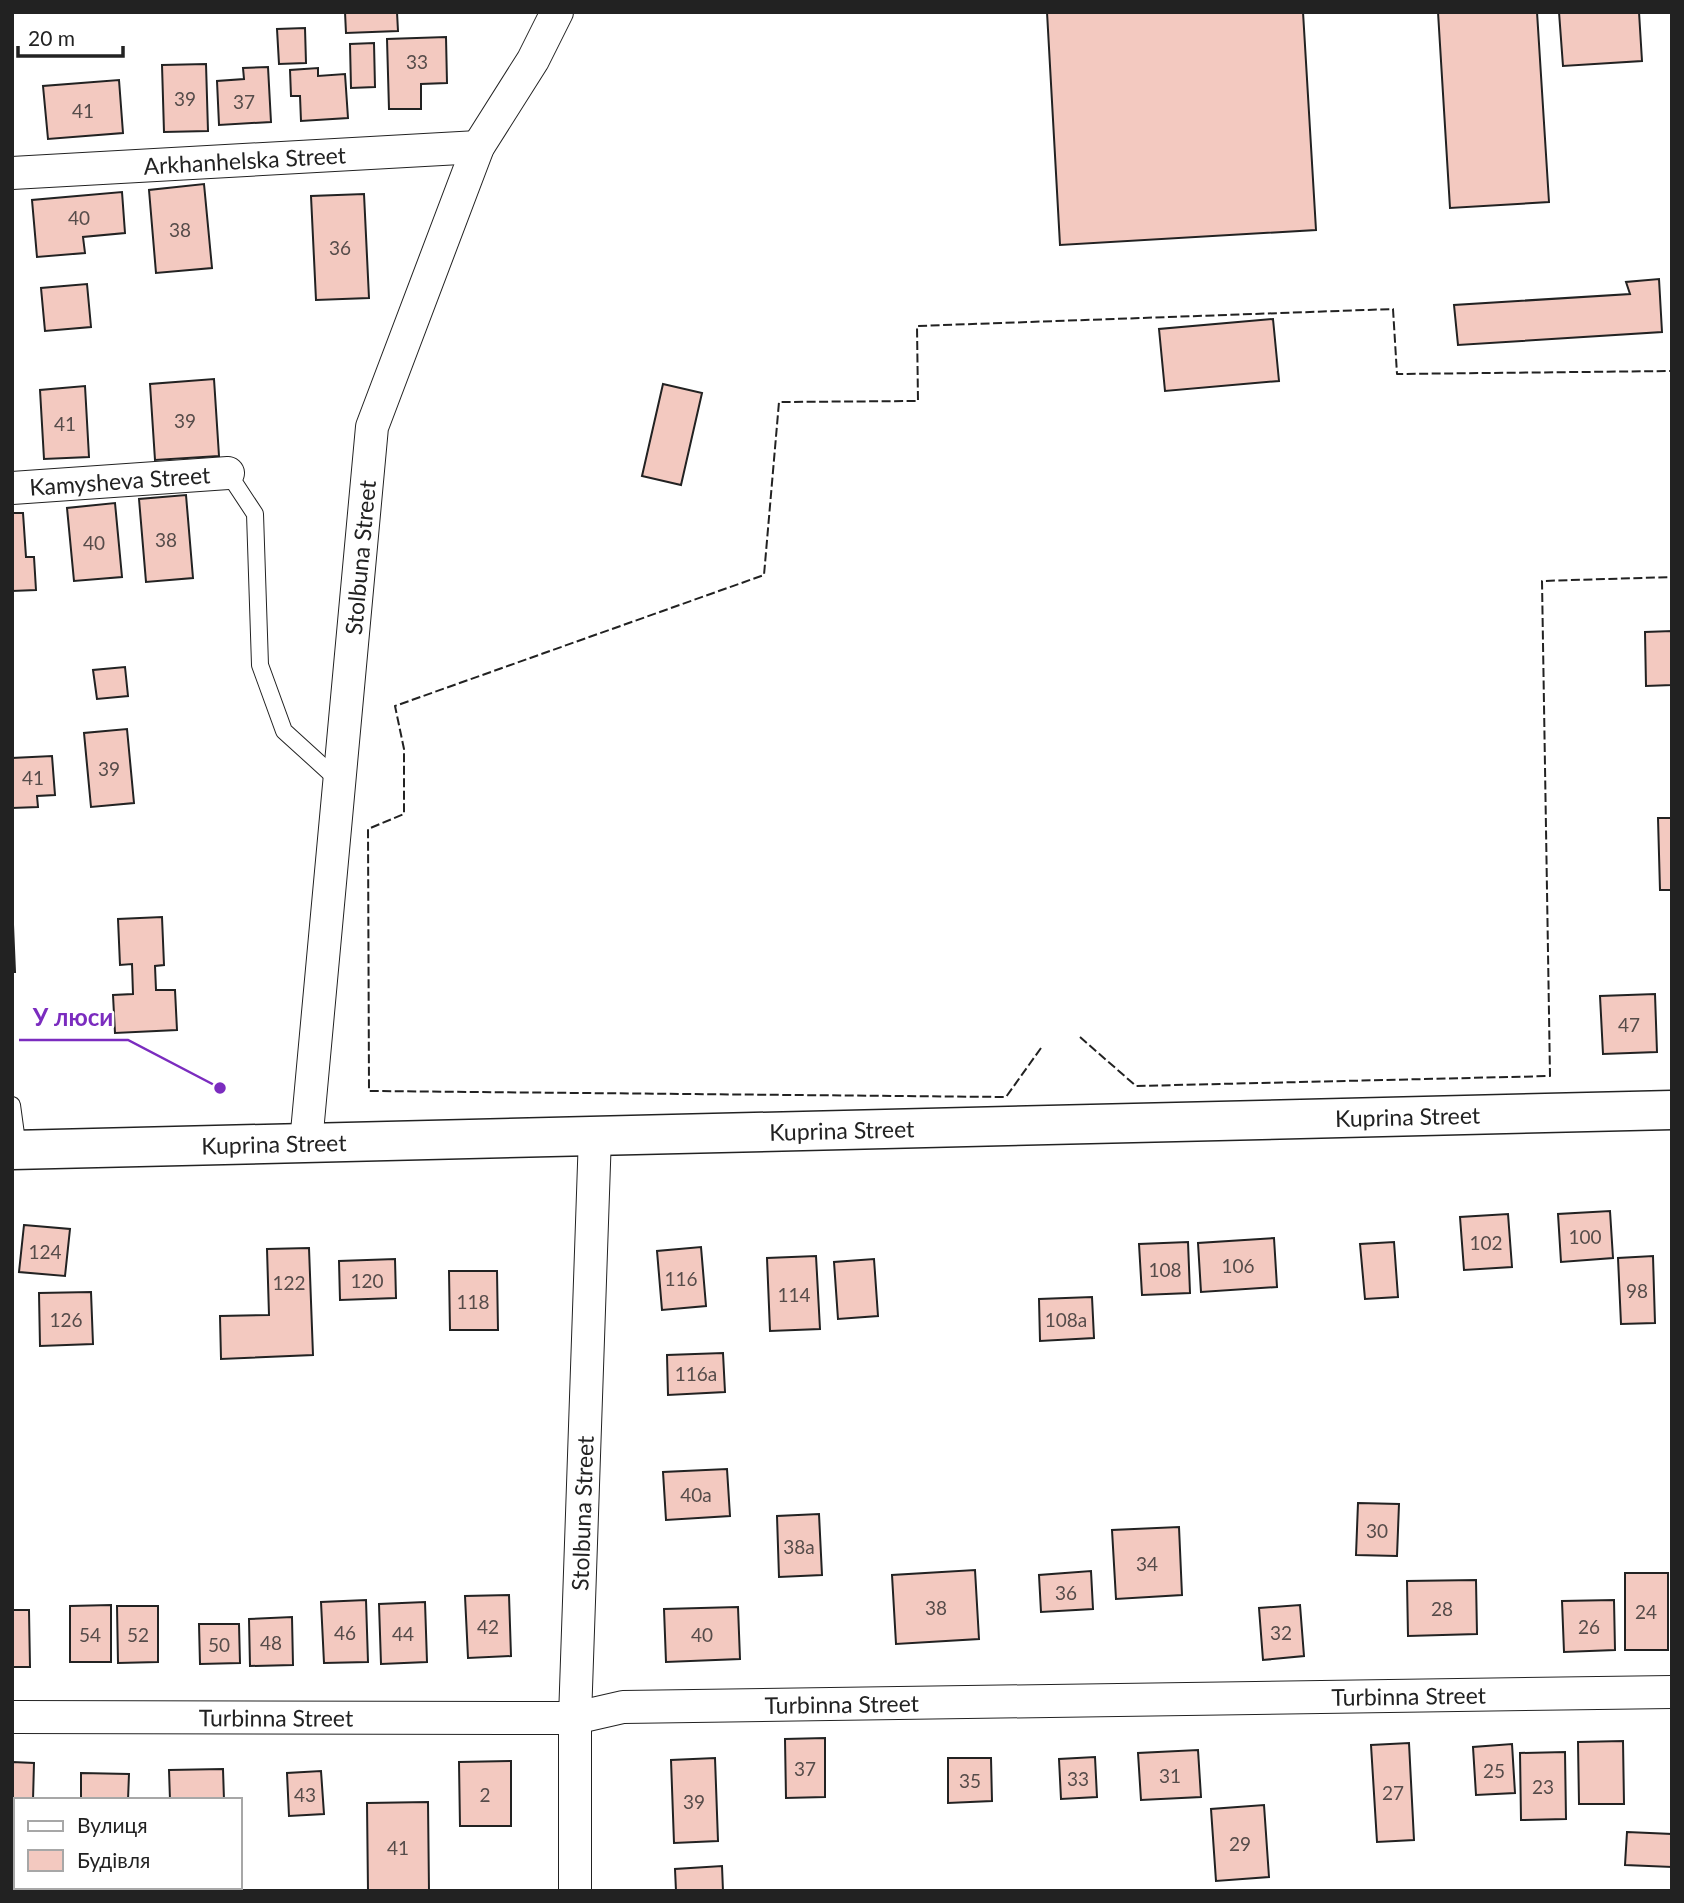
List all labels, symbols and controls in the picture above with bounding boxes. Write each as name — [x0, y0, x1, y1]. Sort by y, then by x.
scale bar — [18, 14, 122, 58]
text: 20 m — [28, 25, 75, 50]
house number: 33 — [406, 50, 428, 73]
house number: 39 — [174, 87, 196, 110]
house number: 37 — [233, 90, 255, 113]
house number: 41 — [72, 99, 94, 122]
street label: Arkhanhelska Street — [143, 140, 347, 180]
house number: 40 — [68, 206, 90, 229]
house number: 38 — [169, 218, 191, 241]
house number: 36 — [329, 236, 351, 259]
house number: 39 — [174, 409, 196, 432]
house number: 41 — [54, 412, 76, 435]
street label: Kamysheva Street — [28, 460, 212, 501]
street label: Stolbuna Street — [339, 478, 381, 636]
house number: 38 — [155, 528, 177, 551]
house number: 40 — [83, 531, 105, 554]
house number: 39 — [98, 757, 120, 780]
house number: 41 — [22, 766, 44, 789]
callout: У люси — [19, 995, 128, 1040]
text: У люси — [32, 1002, 113, 1031]
house number: 47 — [1618, 1013, 1640, 1036]
street label: Kuprina Street — [1335, 1101, 1481, 1132]
street label: Kuprina Street — [769, 1114, 915, 1146]
street label: Kuprina Street — [201, 1128, 348, 1159]
house number: 100 — [1568, 1225, 1602, 1248]
house number: 102 — [1469, 1231, 1503, 1254]
house number: 124 — [28, 1240, 62, 1263]
house number: 106 — [1221, 1254, 1255, 1277]
house number: 108 — [1148, 1258, 1182, 1281]
house number: 116 — [664, 1267, 698, 1290]
house number: 120 — [350, 1269, 384, 1292]
house number: 122 — [272, 1271, 306, 1294]
house number: 98 — [1626, 1279, 1648, 1302]
house number: 114 — [777, 1283, 811, 1306]
house number: 118 — [456, 1290, 490, 1313]
house number: 126 — [49, 1308, 83, 1331]
house number: 108а — [1045, 1308, 1087, 1331]
house number: 116а — [675, 1362, 717, 1385]
street label: Stolbuna Street — [565, 1434, 599, 1591]
house number: 40а — [680, 1483, 712, 1506]
house number: 30 — [1366, 1519, 1388, 1542]
house number: 38а — [783, 1535, 815, 1558]
house number: 34 — [1136, 1552, 1158, 1575]
house number: 36 — [1055, 1581, 1077, 1604]
house number: 38 — [925, 1596, 947, 1619]
house number: 28 — [1431, 1597, 1453, 1620]
house number: 24 — [1635, 1600, 1657, 1623]
house number: 42 — [477, 1615, 499, 1638]
house number: 26 — [1578, 1615, 1600, 1638]
house number: 46 — [334, 1621, 356, 1644]
house number: 32 — [1270, 1621, 1292, 1644]
house number: 44 — [392, 1622, 414, 1645]
house number: 54 — [79, 1623, 101, 1646]
house number: 52 — [127, 1623, 149, 1646]
house number: 40 — [691, 1623, 713, 1646]
house number: 48 — [260, 1631, 282, 1654]
house number: 50 — [208, 1633, 230, 1656]
street label: Turbinna Street — [1331, 1681, 1487, 1711]
street label: Turbinna Street — [764, 1689, 920, 1719]
street label: Turbinna Street — [199, 1703, 354, 1732]
house number: 37 — [794, 1757, 816, 1780]
house number: 25 — [1483, 1759, 1505, 1782]
house number: 31 — [1159, 1764, 1181, 1787]
house number: 33 — [1067, 1767, 1089, 1790]
house number: 35 — [959, 1769, 981, 1792]
house number: 23 — [1532, 1775, 1554, 1798]
house number: 27 — [1382, 1781, 1404, 1804]
house number: 43 — [294, 1783, 316, 1806]
house number: 2 — [479, 1783, 491, 1806]
house number: 39 — [683, 1790, 705, 1813]
legend — [14, 1798, 242, 1889]
text: Вулиця — [77, 1812, 148, 1837]
house number: 29 — [1229, 1832, 1251, 1855]
house number: 41 — [387, 1836, 409, 1859]
text: Будівля — [77, 1847, 150, 1872]

